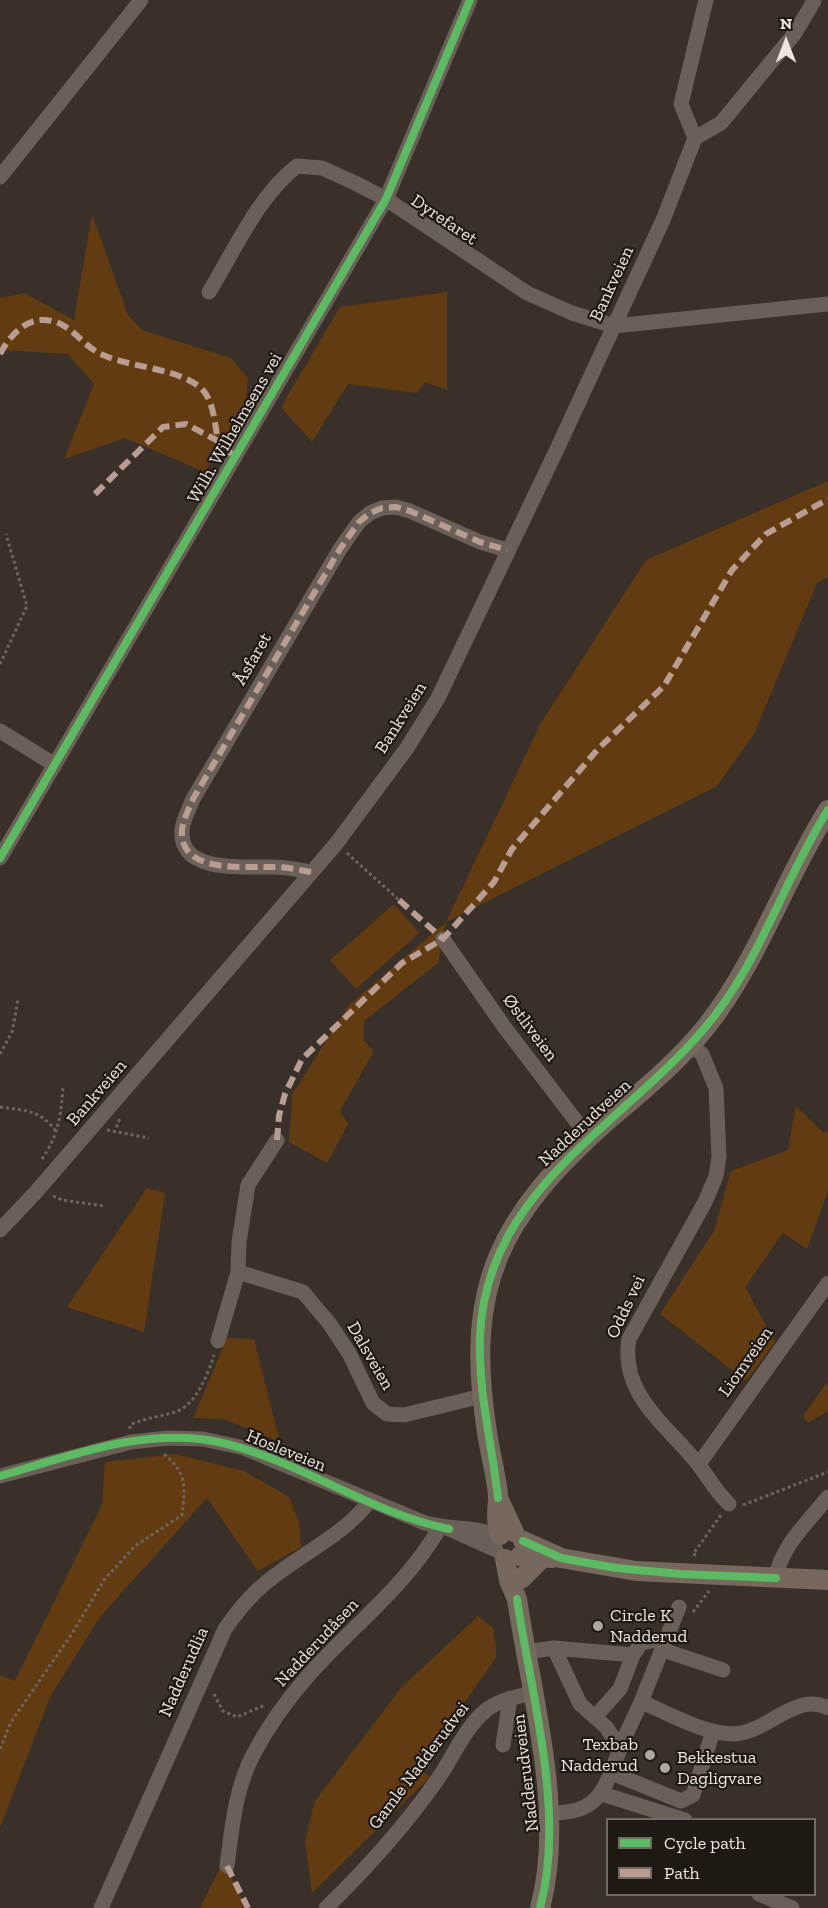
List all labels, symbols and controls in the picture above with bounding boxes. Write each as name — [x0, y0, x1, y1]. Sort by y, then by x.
north arrow — [756, 12, 816, 72]
text: N — [780, 14, 792, 33]
street label: Dyrefaret — [407, 190, 481, 250]
street label: Bankveien — [585, 243, 639, 325]
street label: Wilh. Wilhelmsens vei — [183, 349, 287, 507]
street label: Åsfaret — [229, 629, 277, 689]
street label: Bankveien — [371, 678, 431, 758]
street label: Østliveien — [498, 990, 562, 1066]
street label: Bankveien — [62, 1056, 132, 1130]
street label: Nadderudveien — [534, 1075, 636, 1171]
street label: Odds vei — [602, 1272, 650, 1342]
street label: Dalsveien — [342, 1318, 398, 1394]
street label: Liomveien — [714, 1323, 778, 1401]
street label: Hosleveien — [243, 1425, 329, 1477]
street label: Nadderudåsen — [271, 1594, 363, 1692]
place label: Circle K Nadderud — [610, 1605, 687, 1648]
marker: Circle K Nadderud — [591, 1619, 605, 1633]
street label: Nadderudlia — [155, 1624, 213, 1720]
street label: Gamle Nadderudvei — [364, 1698, 474, 1834]
street label: Nadderudveien — [508, 1713, 544, 1833]
place label: Texbab Nadderud — [561, 1734, 638, 1776]
place label: Bekkestua Dagligvare — [677, 1747, 762, 1790]
marker: Texbab Nadderud — [643, 1748, 657, 1762]
marker: Bekkestua Dagligvare — [658, 1761, 672, 1775]
legend — [606, 1818, 816, 1896]
text: Cycle path — [664, 1832, 746, 1854]
text: Path — [664, 1862, 700, 1884]

